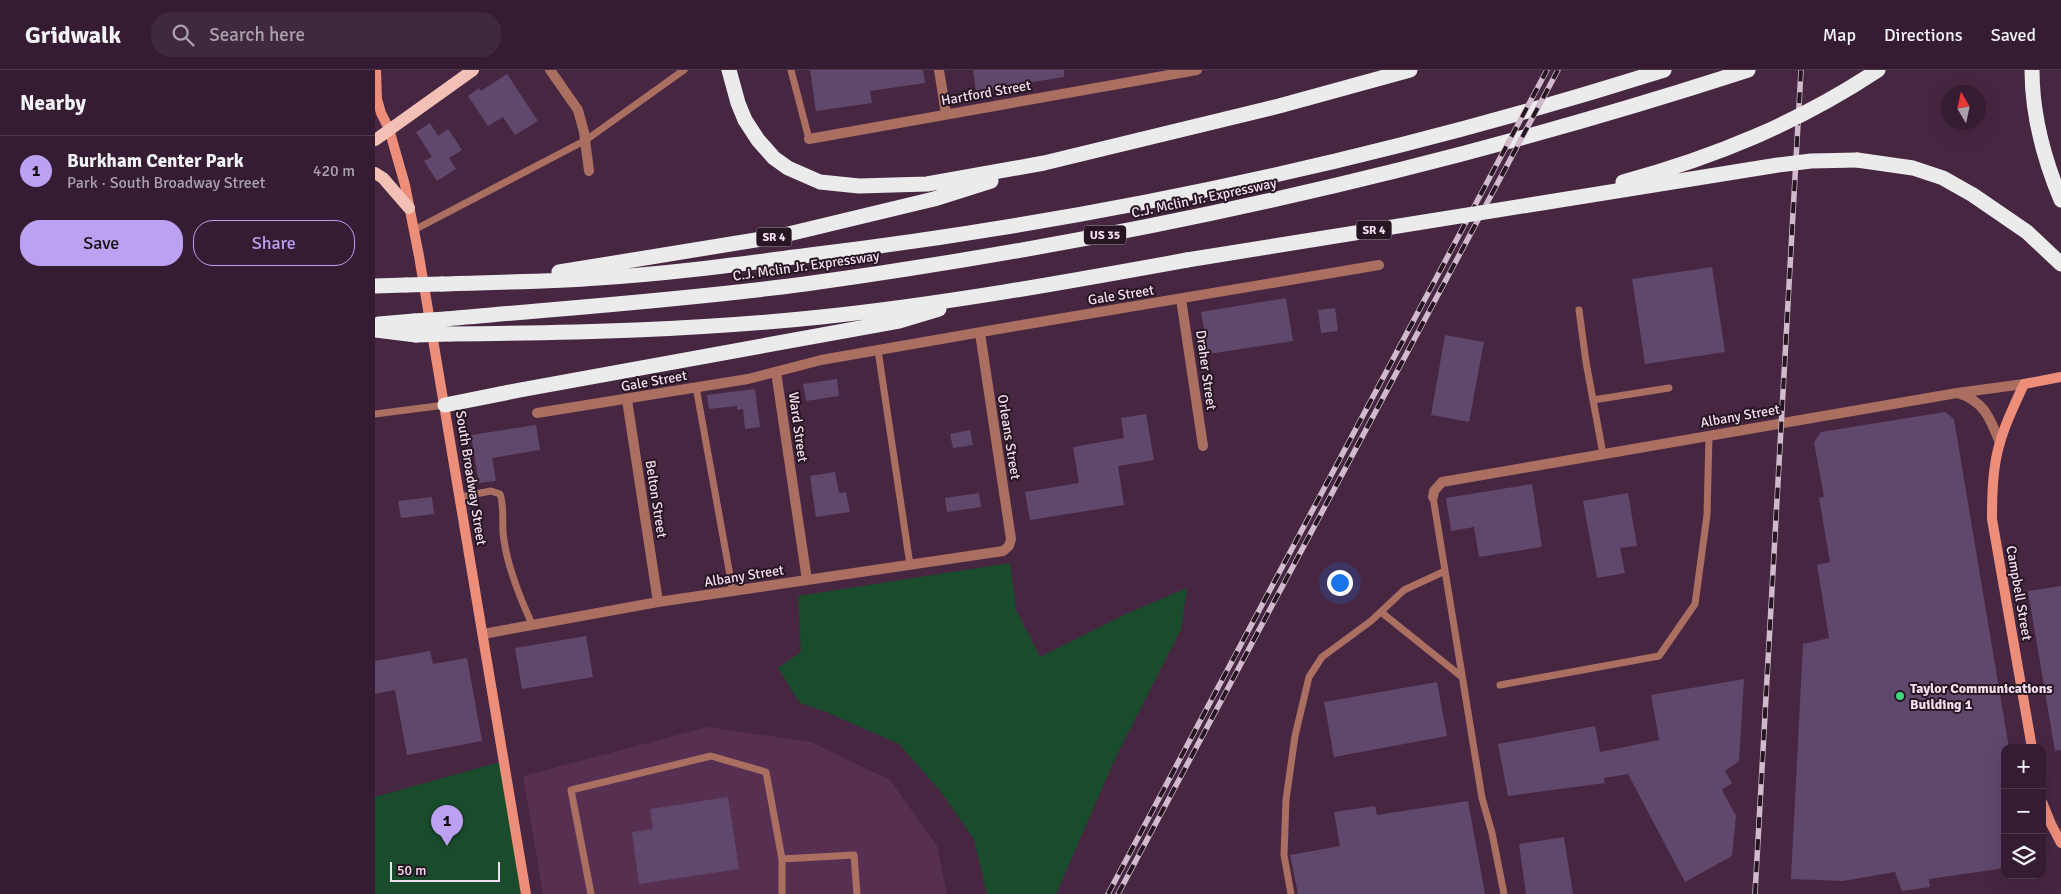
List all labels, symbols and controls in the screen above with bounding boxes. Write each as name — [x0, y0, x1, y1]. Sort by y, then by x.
search box — [151, 12, 501, 57]
text: Gridwalk — [25, 20, 121, 50]
icon: search — [169, 21, 197, 49]
text: Search here — [209, 23, 305, 47]
text: Map — [1823, 24, 1856, 46]
text: Directions — [1884, 24, 1963, 46]
text: Saved — [1991, 24, 2036, 46]
street label: Hartford Street — [940, 77, 1032, 109]
north arrow — [1941, 85, 1986, 130]
text: Nearby — [20, 90, 86, 116]
text: Burkham Center Park — [67, 149, 244, 173]
text: 1 — [32, 161, 40, 181]
text: 420 m — [313, 161, 355, 181]
text: Park · South Broadway Street — [67, 173, 265, 193]
street label: C.J. Mclin Jr. Expressway — [1130, 174, 1279, 222]
button: Save — [20, 220, 183, 266]
button: Share — [193, 220, 355, 266]
road number: SR 4 — [1357, 220, 1391, 240]
road number: US 35 — [1084, 226, 1126, 244]
road number: SR 4 — [757, 228, 791, 246]
street label: C.J. Mclin Jr. Expressway — [732, 247, 881, 285]
street label: Gale Street — [1087, 281, 1155, 309]
street label: Draher Street — [1192, 329, 1220, 411]
street label: Gale Street — [620, 367, 688, 395]
street label: Ward Street — [785, 391, 811, 463]
street label: Orleans Street — [994, 393, 1024, 481]
street label: Albany Street — [1699, 401, 1781, 431]
street label: South Broadway Street — [452, 409, 490, 547]
street label: Belton Street — [641, 459, 671, 539]
street label: Campbell Street — [2002, 544, 2036, 642]
street label: Albany Street — [703, 561, 785, 591]
your location — [1327, 570, 1353, 596]
place label: Taylor Communications Building 1 — [1910, 680, 2053, 713]
marker: Taylor Communications Building 1 — [1894, 690, 1906, 702]
map controls — [2001, 744, 2046, 879]
button: + — [2001, 744, 2046, 789]
button: − — [2001, 789, 2046, 834]
pin: 1 — [431, 805, 463, 846]
button: layers — [2001, 834, 2046, 879]
scale bar — [390, 859, 500, 882]
text: 50 m — [397, 862, 426, 879]

